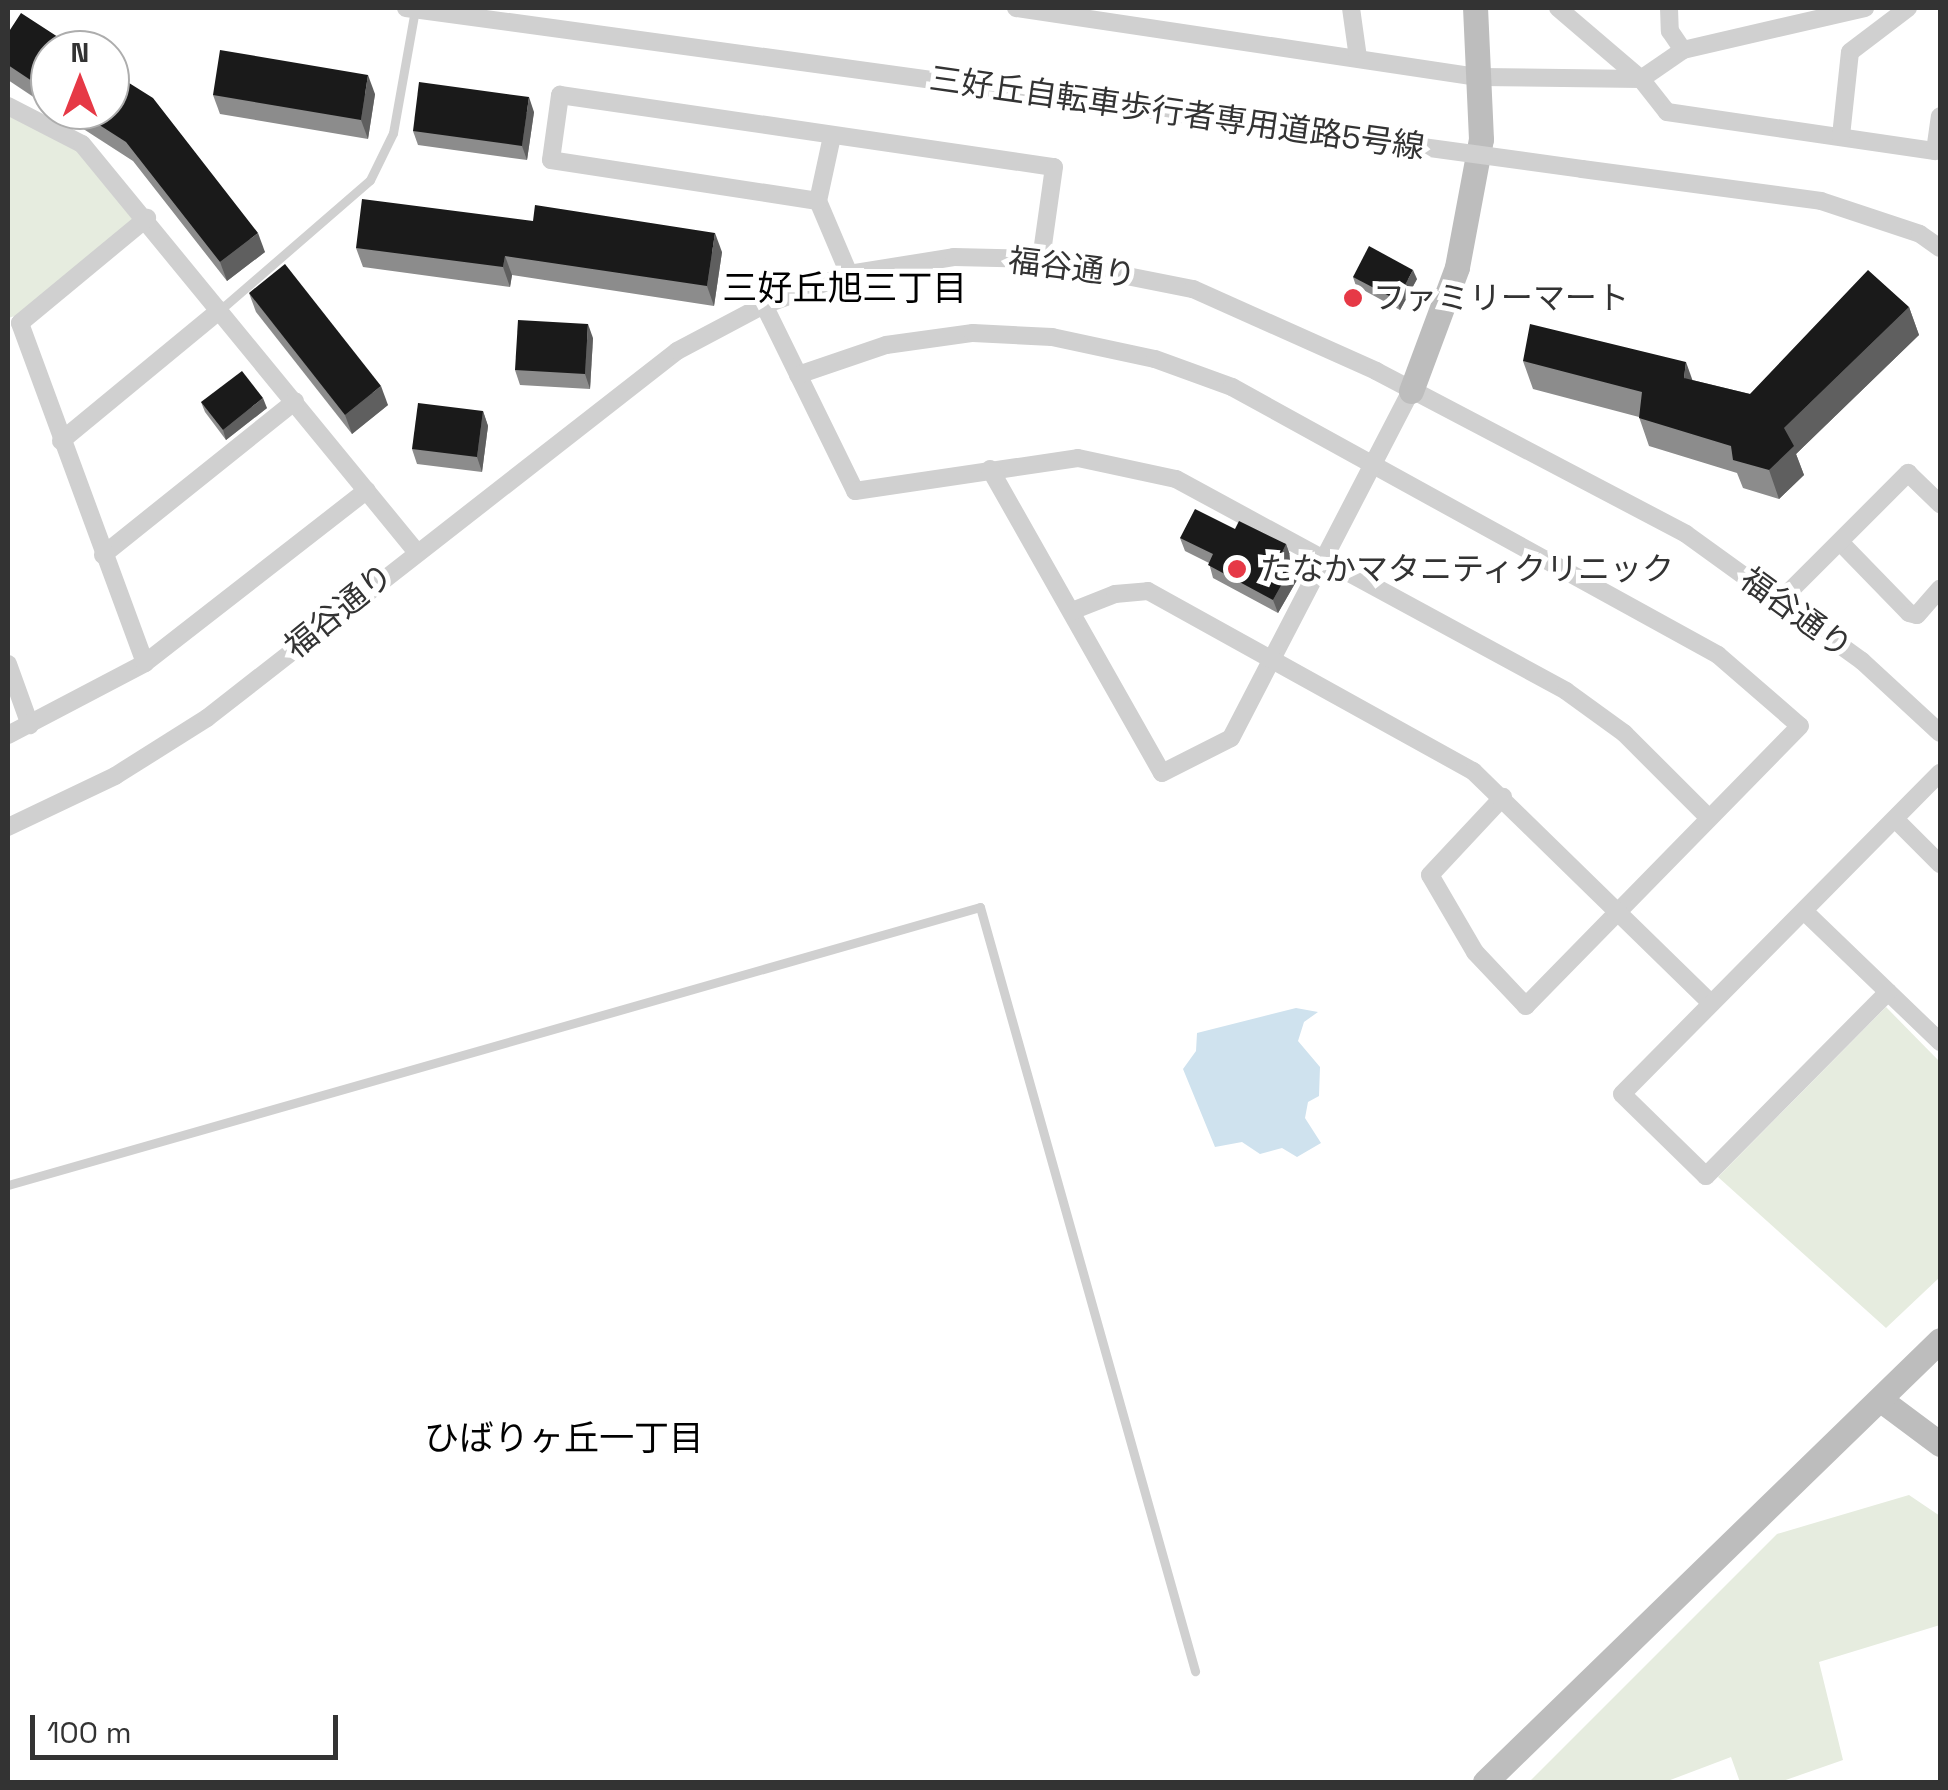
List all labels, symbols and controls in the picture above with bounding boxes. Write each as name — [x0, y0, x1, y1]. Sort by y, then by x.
north arrow — [30, 30, 130, 130]
text: N — [71, 34, 89, 70]
street label: 三好丘自転車歩行者専用道路5号線 — [927, 59, 1427, 167]
street label: 福谷通り — [1006, 241, 1138, 295]
district label: 三好丘旭三丁目 — [723, 267, 967, 309]
place label: ファミリーマート — [1373, 279, 1629, 317]
marker: ファミリーマート — [1342, 287, 1364, 309]
place label: たなかマタニティクリニック — [1260, 550, 1676, 588]
street label: 福谷通り — [277, 556, 401, 666]
marker: たなかマタニティクリニック — [1224, 556, 1250, 582]
street label: 福谷通り — [1733, 560, 1859, 666]
district label: ひばりヶ丘一丁目 — [424, 1417, 704, 1459]
scale bar — [35, 1695, 342, 1757]
text: 100 m — [47, 1713, 132, 1752]

